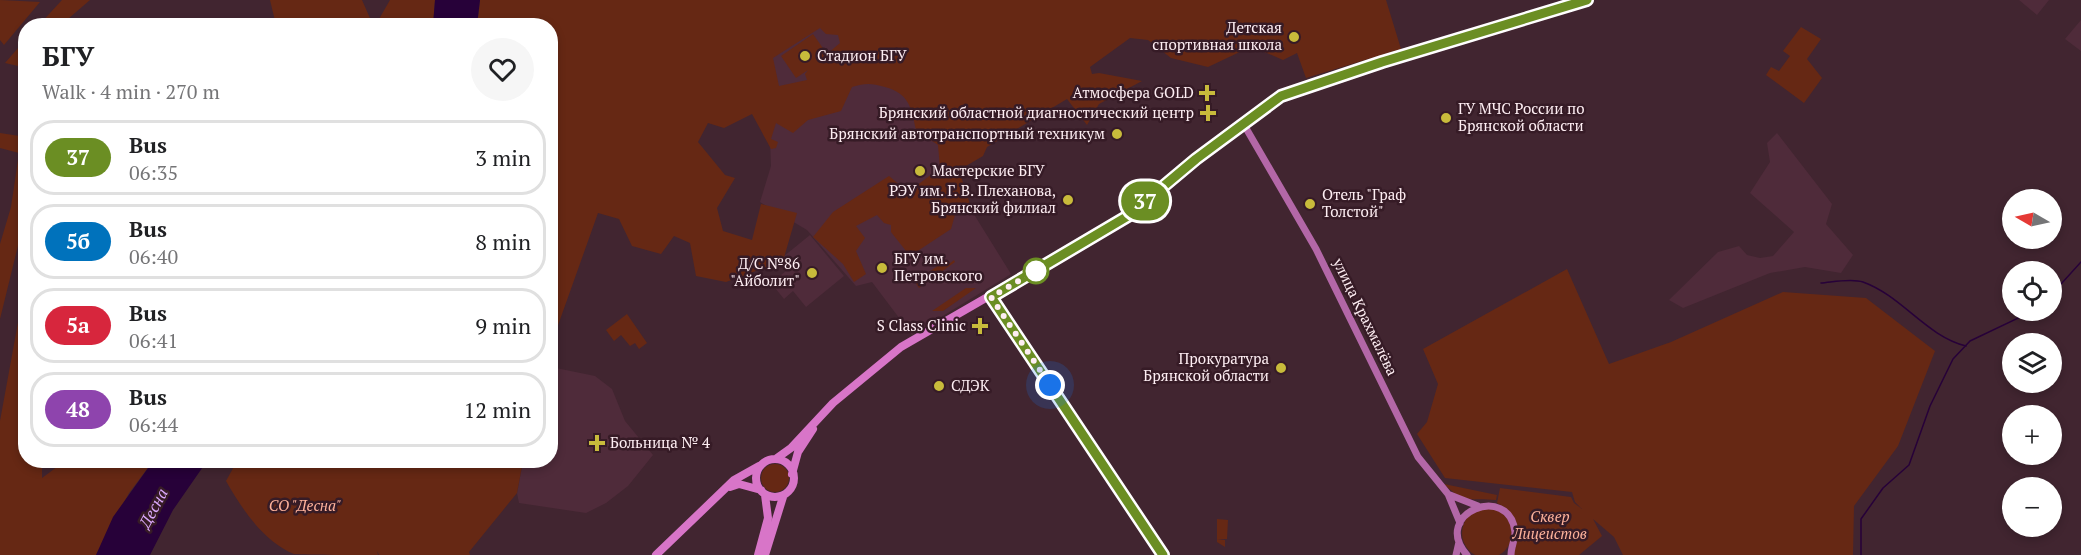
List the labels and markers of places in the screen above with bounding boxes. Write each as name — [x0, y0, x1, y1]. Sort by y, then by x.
place label: Детская спортивная школа — [1152, 17, 1282, 54]
marker: Детская спортивная школа — [1287, 30, 1301, 44]
place label: Стадион БГУ — [817, 45, 907, 65]
marker: Стадион БГУ — [798, 49, 812, 63]
place label: Атмосфера GOLD — [1073, 82, 1194, 102]
marker: Атмосфера GOLD — [1198, 84, 1216, 102]
place label: ГУ МЧС России по Брянской области — [1458, 98, 1585, 135]
place label: Брянский областной диагностический центр — [879, 102, 1194, 122]
marker: Брянский областной диагностический центр — [1199, 104, 1217, 122]
marker: ГУ МЧС России по Брянской области — [1439, 111, 1453, 125]
place label: Брянский автотранспортный техникум — [829, 123, 1105, 143]
marker: Брянский автотранспортный техникум — [1110, 127, 1124, 141]
place label: Мастерские БГУ — [932, 160, 1045, 180]
marker: Мастерские БГУ — [913, 164, 927, 178]
place label: РЭУ им. Г. В. Плеханова, Брянский филиал — [889, 180, 1056, 217]
place label: Отель "Граф Толстой" — [1322, 184, 1406, 221]
marker: РЭУ им. Г. В. Плеханова, Брянский филиал — [1061, 193, 1075, 207]
marker: Отель "Граф Толстой" — [1303, 197, 1317, 211]
place label: БГУ им. Петровского — [894, 248, 982, 285]
place label: Д/С №86 "Айболит" — [730, 253, 800, 290]
unlabelled marker — [1023, 258, 1049, 284]
marker: БГУ им. Петровского — [875, 261, 889, 275]
marker: Д/С №86 "Айболит" — [805, 266, 819, 280]
place label: S Class Clinic — [877, 315, 966, 335]
marker: S Class Clinic — [971, 317, 989, 335]
place label: Прокуратура Брянской области — [1143, 348, 1269, 385]
marker: Прокуратура Брянской области — [1274, 361, 1288, 375]
place label: СДЭК — [951, 375, 990, 395]
marker: СДЭК — [932, 379, 946, 393]
place label: Больница № 4 — [610, 432, 710, 452]
marker: Больница № 4 — [588, 434, 606, 452]

